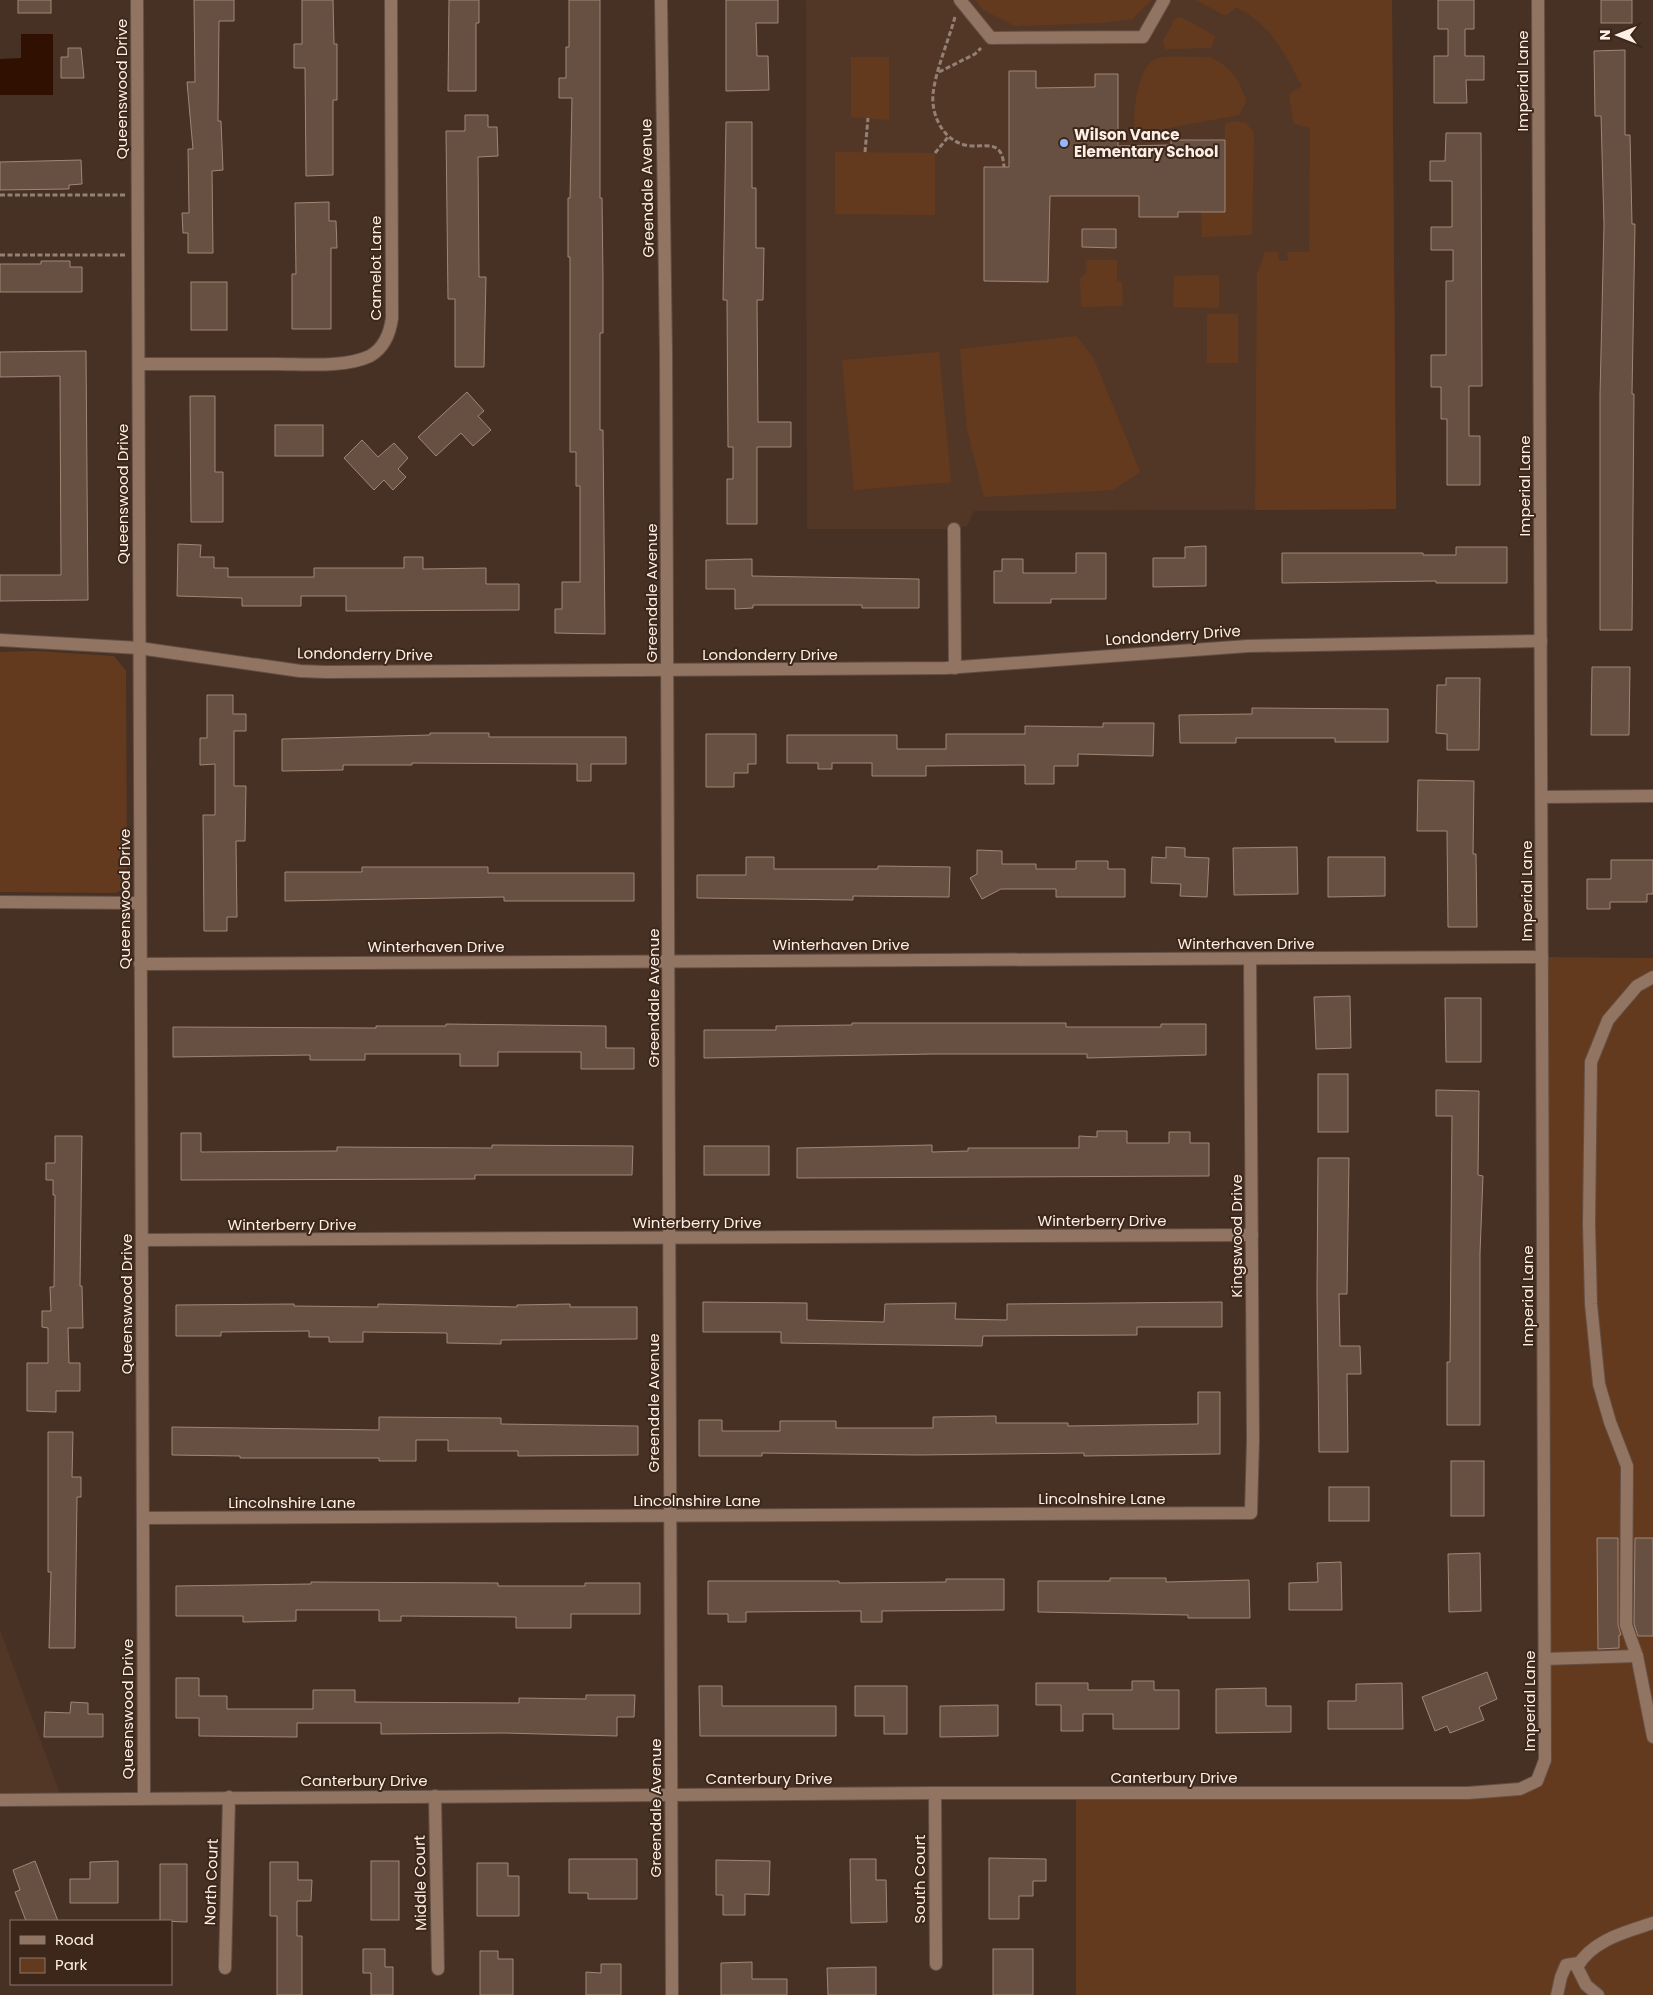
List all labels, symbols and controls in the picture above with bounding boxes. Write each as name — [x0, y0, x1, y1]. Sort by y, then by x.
north arrow — [1593, 10, 1643, 60]
street label: Queenswood Drive — [111, 19, 132, 159]
street label: Imperial Lane — [1512, 30, 1533, 132]
text: N — [1595, 30, 1615, 40]
street label: Greendale Avenue — [635, 118, 659, 258]
place label: Wilson Vance Elementary School — [1074, 124, 1218, 162]
marker: Wilson Vance Elementary School — [1058, 137, 1070, 149]
street label: Camelot Lane — [365, 216, 386, 320]
street label: Queenswood Drive — [112, 424, 133, 564]
street label: Imperial Lane — [1514, 435, 1535, 537]
street label: Greendale Avenue — [641, 523, 662, 663]
street label: Londonderry Drive — [1105, 620, 1241, 650]
street label: Londonderry Drive — [297, 642, 433, 666]
street label: Londonderry Drive — [702, 644, 838, 665]
street label: Queenswood Drive — [114, 829, 135, 969]
street label: Imperial Lane — [1516, 840, 1537, 942]
street label: Greendale Avenue — [643, 928, 664, 1068]
street label: Winterhaven Drive — [1178, 933, 1314, 954]
street label: Winterhaven Drive — [773, 934, 909, 955]
street label: Winterhaven Drive — [368, 936, 504, 957]
street label: Kingswood Drive — [1226, 1174, 1247, 1298]
street label: Winterberry Drive — [1038, 1210, 1166, 1231]
street label: Winterberry Drive — [633, 1212, 761, 1233]
street label: Winterberry Drive — [228, 1214, 356, 1235]
street label: Queenswood Drive — [116, 1234, 137, 1374]
street label: Imperial Lane — [1517, 1245, 1538, 1347]
street label: Greendale Avenue — [643, 1333, 664, 1473]
street label: Lincolnshire Lane — [1038, 1488, 1166, 1509]
street label: Lincolnshire Lane — [633, 1490, 761, 1511]
street label: Lincolnshire Lane — [228, 1492, 356, 1513]
street label: Queenswood Drive — [117, 1639, 138, 1779]
street label: Imperial Lane — [1519, 1650, 1540, 1752]
street label: Greendale Avenue — [645, 1738, 666, 1878]
street label: Canterbury Drive — [1110, 1767, 1238, 1788]
street label: Canterbury Drive — [705, 1768, 833, 1789]
street label: Canterbury Drive — [300, 1770, 428, 1791]
street label: Middle Court — [409, 1835, 431, 1931]
street label: South Court — [909, 1835, 930, 1923]
street label: North Court — [199, 1838, 223, 1926]
legend — [10, 1920, 172, 1985]
text: Road — [55, 1929, 94, 1950]
text: Park — [55, 1954, 87, 1975]

